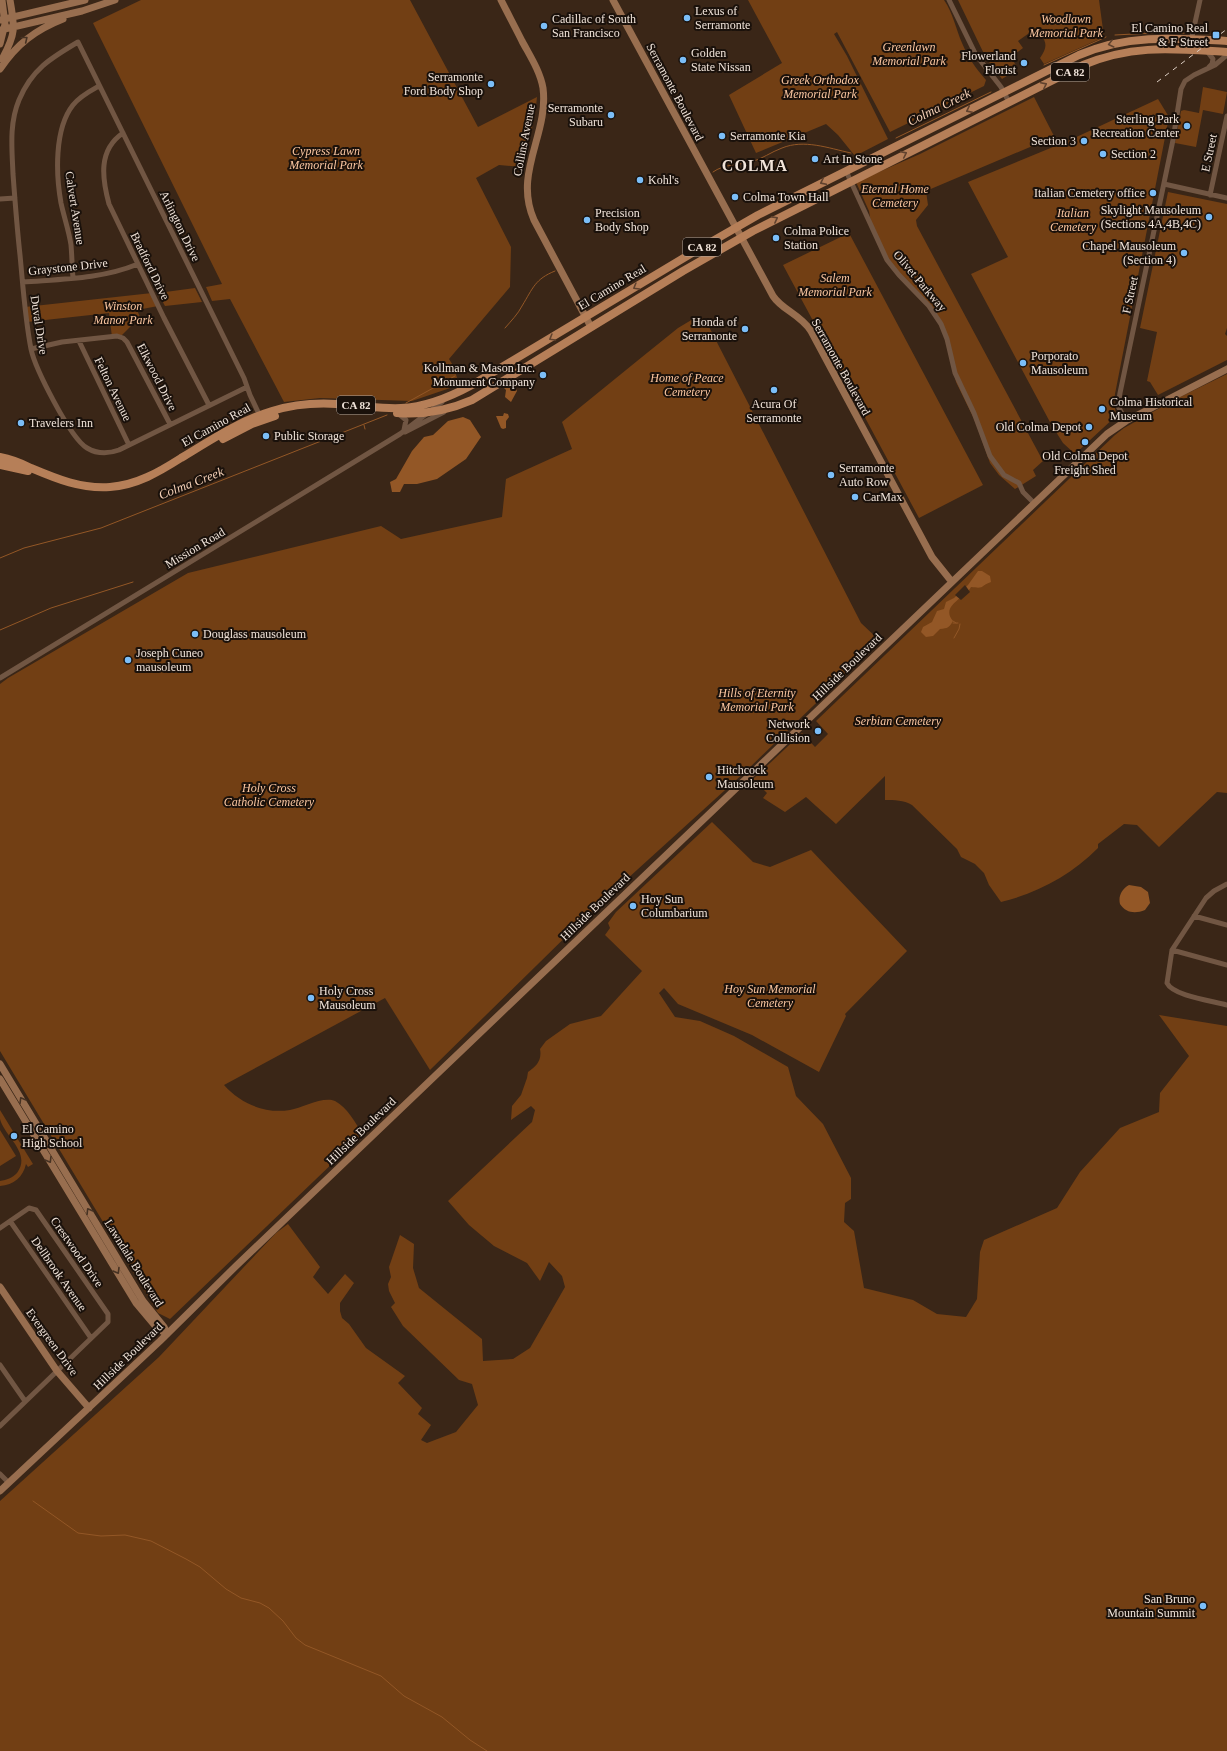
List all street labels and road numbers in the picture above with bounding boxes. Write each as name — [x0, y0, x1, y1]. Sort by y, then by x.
street label: Serramonte Boulevard — [643, 41, 707, 143]
road number: CA 82 — [1051, 63, 1089, 81]
street label: Collins Avenue — [510, 103, 538, 177]
street label: E Street — [1198, 132, 1220, 173]
street label: Calvert Avenue — [62, 170, 88, 246]
street label: Arlington Drive — [157, 188, 203, 264]
street label: Bradford Drive — [128, 230, 172, 302]
road number: CA 82 — [683, 238, 721, 256]
street label: Olivet Parkway — [891, 248, 949, 314]
street label: Graystone Drive — [28, 256, 108, 278]
street label: El Camino Real — [576, 261, 649, 313]
street label: F Street — [1119, 274, 1141, 315]
street label: Duval Drive — [27, 294, 51, 356]
street label: Serramonte Boulevard — [809, 316, 873, 418]
street label: Elkwood Drive — [134, 341, 180, 413]
street label: Felton Avenue — [91, 355, 135, 423]
road number: CA 82 — [337, 396, 375, 414]
street label: El Camino Real — [179, 400, 253, 450]
street label: Mission Road — [163, 525, 227, 571]
street label: Hillside Boulevard — [809, 630, 885, 704]
street label: Hillside Boulevard — [557, 870, 633, 944]
street label: Hillside Boulevard — [323, 1094, 399, 1168]
street label: Crestwood Drive — [48, 1214, 106, 1290]
street label: Lawndale Boulevard — [101, 1217, 167, 1309]
street label: Dellbrook Avenue — [28, 1234, 90, 1314]
street label: Evergreen Drive — [23, 1306, 81, 1378]
street label: Hillside Boulevard — [90, 1319, 166, 1393]

